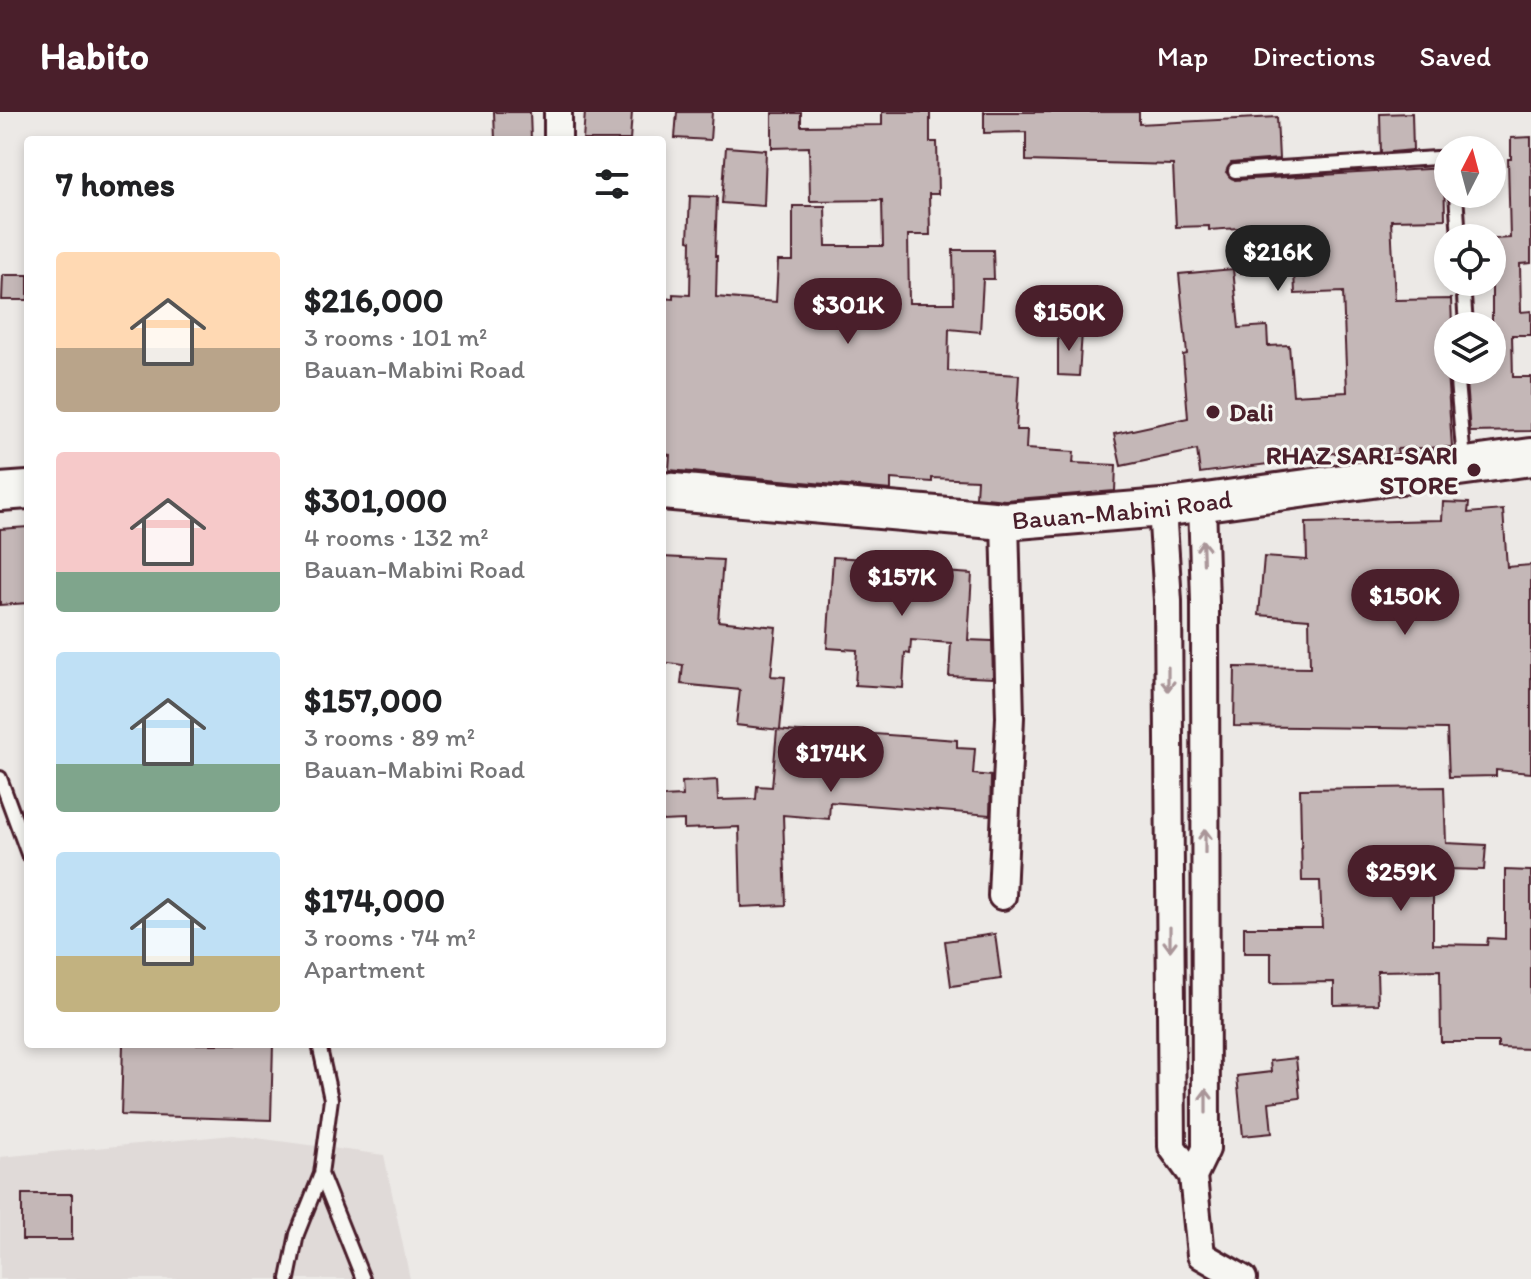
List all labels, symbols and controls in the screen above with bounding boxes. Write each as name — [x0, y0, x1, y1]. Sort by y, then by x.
text: Habito — [40, 33, 149, 79]
text: Map — [1157, 39, 1208, 73]
text: Directions — [1252, 39, 1376, 73]
text: Saved — [1420, 39, 1491, 73]
north arrow — [1434, 136, 1506, 208]
map controls — [1434, 136, 1506, 384]
icon: filters — [590, 162, 634, 206]
text: 7 homes — [56, 164, 175, 205]
button: locate — [1434, 224, 1506, 296]
pin: $216K — [1222, 225, 1334, 293]
text: $216K — [1243, 235, 1313, 267]
pin: $301K — [792, 278, 904, 346]
text: $216,000 — [304, 280, 444, 321]
icon: home — [120, 284, 216, 380]
pin: $150K — [1013, 285, 1125, 353]
text: $301K — [812, 288, 884, 320]
text: $150K — [1033, 295, 1105, 327]
button: layers — [1434, 312, 1506, 384]
text: 3 rooms · 101 m² — [304, 321, 487, 353]
text: Bauan-Mabini Road — [304, 353, 525, 385]
place label: Dali — [1229, 396, 1274, 428]
marker: Dali — [1204, 403, 1222, 421]
place label: RHAZ SARI-SARI STORE — [1266, 439, 1458, 501]
marker: RHAZ SARI-SARI STORE — [1465, 461, 1483, 479]
text: $301,000 — [304, 480, 447, 521]
street label: Bauan-Mabini Road — [1011, 482, 1235, 536]
icon: home — [120, 484, 216, 580]
text: 4 rooms · 132 m² — [304, 521, 489, 553]
one-way arrow — [1196, 539, 1211, 566]
pin: $157K — [846, 550, 958, 618]
text: Bauan-Mabini Road — [304, 553, 525, 585]
text: $157K — [868, 560, 936, 592]
pin: $150K — [1349, 569, 1461, 637]
text: $150K — [1369, 579, 1441, 611]
one-way arrow — [1161, 665, 1176, 692]
text: $157,000 — [304, 680, 443, 721]
icon: home — [120, 684, 216, 780]
text: 3 rooms · 89 m² — [304, 721, 475, 753]
pin: $174K — [775, 726, 887, 794]
text: $174K — [796, 736, 866, 768]
text: Bauan-Mabini Road — [304, 753, 525, 785]
one-way arrow — [1197, 828, 1213, 855]
pin: $259K — [1345, 845, 1457, 913]
text: $259K — [1366, 855, 1436, 887]
text: $174,000 — [304, 880, 445, 921]
icon: home — [120, 884, 216, 980]
text: 3 rooms · 74 m² — [304, 921, 476, 953]
one-way arrow — [1162, 925, 1178, 952]
text: Apartment — [304, 953, 425, 985]
one-way arrow — [1198, 1088, 1214, 1115]

